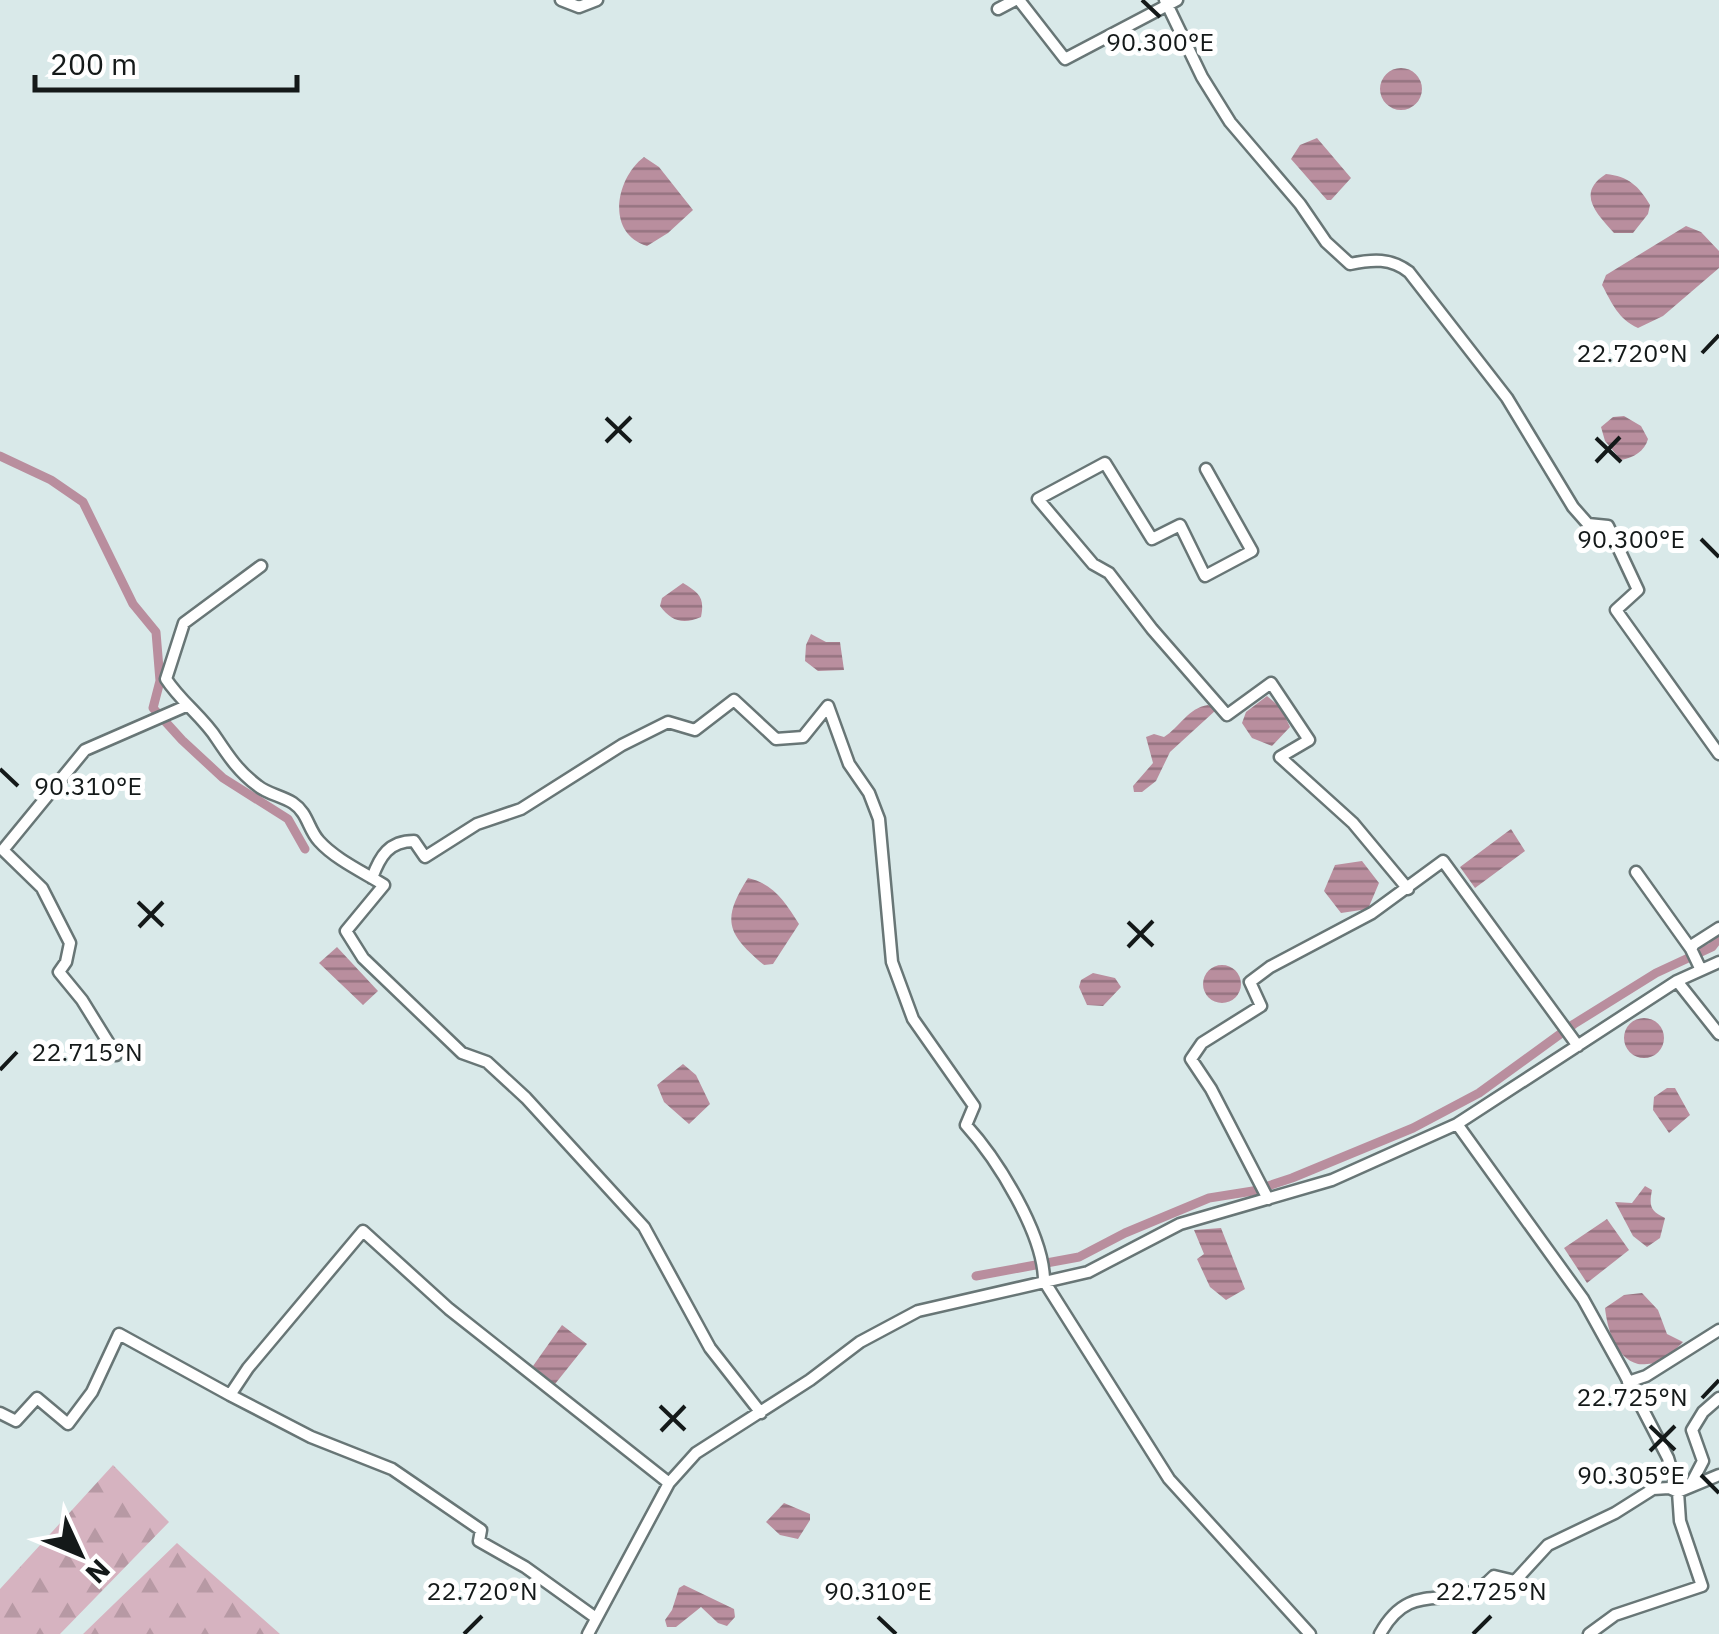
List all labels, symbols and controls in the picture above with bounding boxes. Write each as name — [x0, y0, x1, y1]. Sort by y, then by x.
text: 90.300°E — [1106, 25, 1214, 58]
scale bar — [35, 30, 298, 92]
text: 200 m — [50, 44, 137, 83]
text: 22.720°N — [1576, 336, 1688, 369]
text: 90.300°E — [1577, 522, 1685, 555]
text: 90.310°E — [34, 769, 142, 802]
text: 22.715°N — [31, 1035, 143, 1068]
text: 22.725°N — [1576, 1380, 1688, 1413]
text: 90.305°E — [1577, 1458, 1685, 1491]
north arrow — [30, 1504, 130, 1604]
text: N — [78, 1552, 119, 1592]
text: 22.720°N — [426, 1574, 538, 1607]
text: 90.310°E — [824, 1574, 932, 1607]
text: 22.725°N — [1435, 1574, 1547, 1607]

